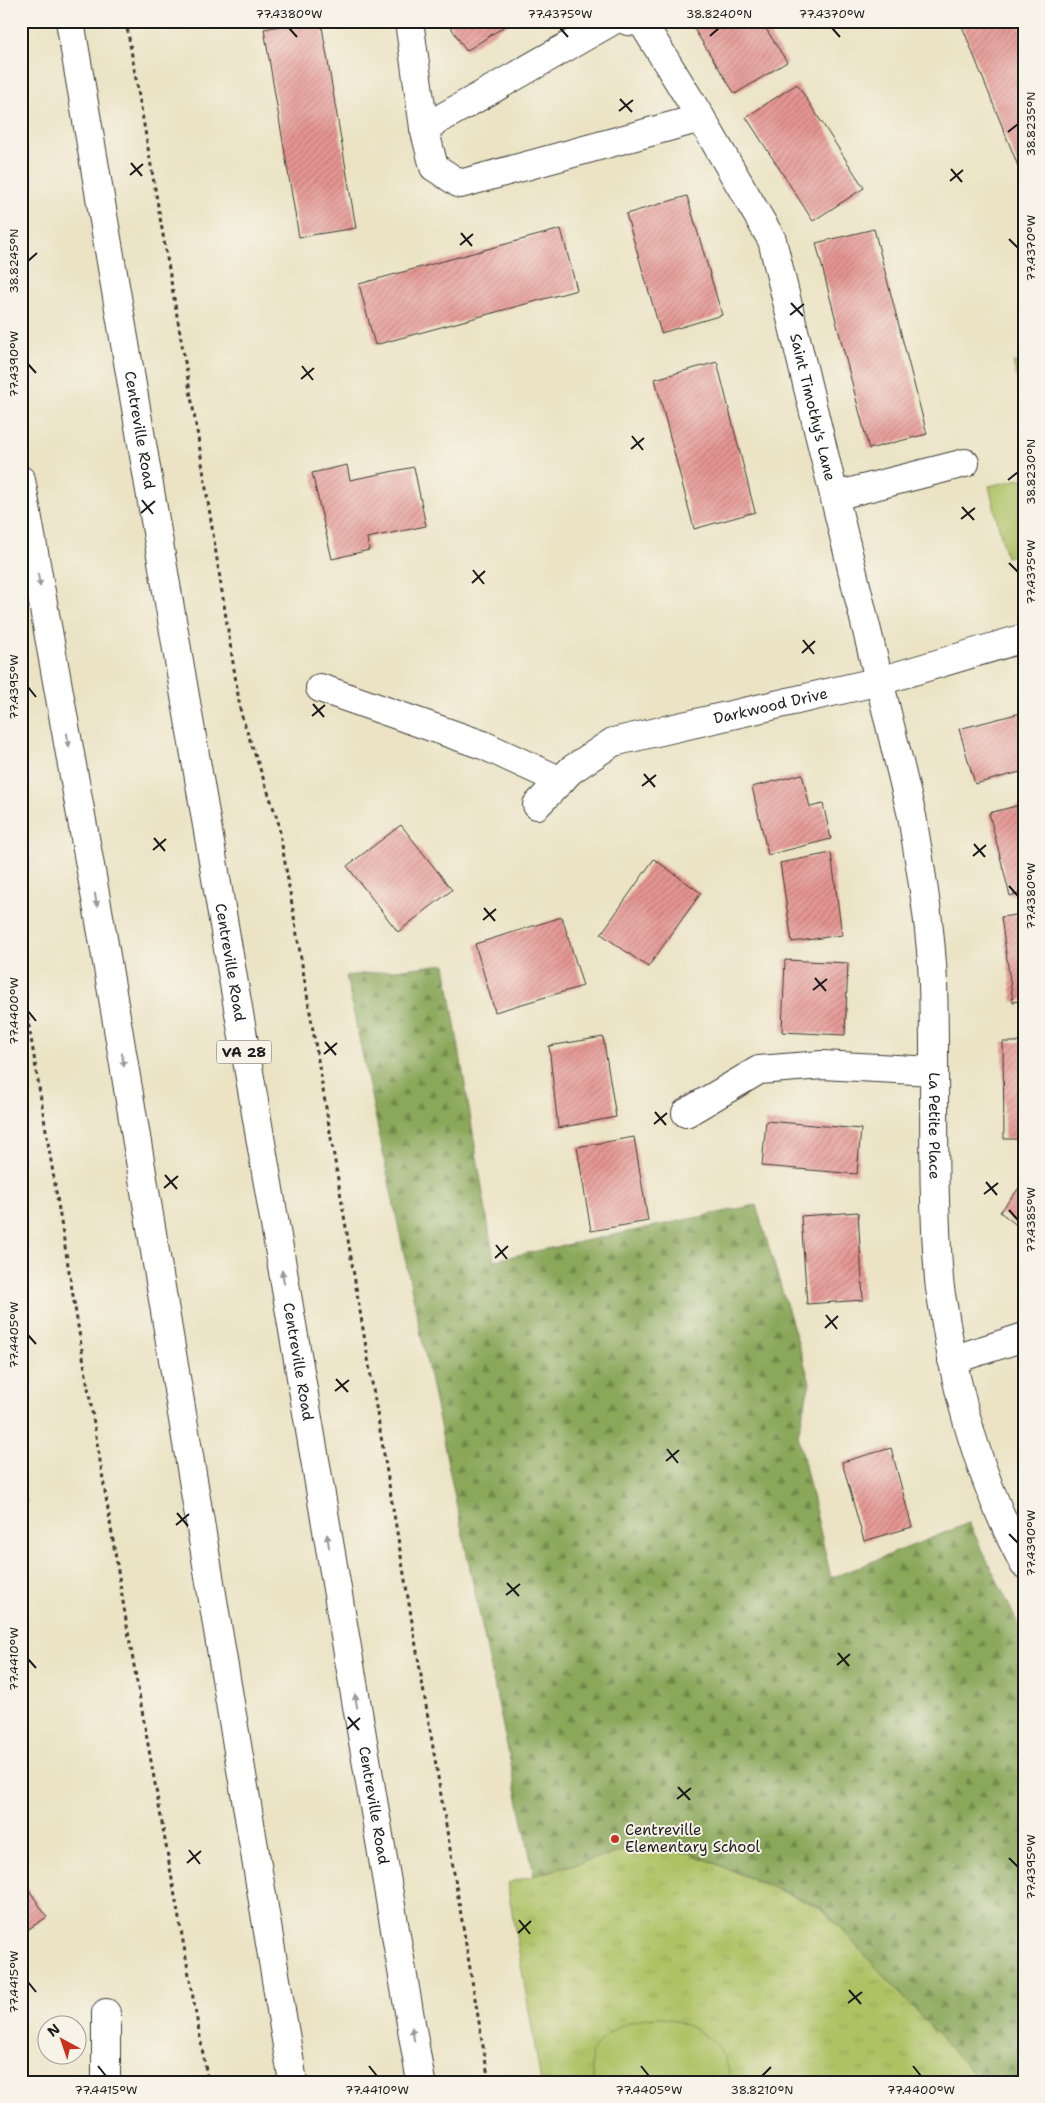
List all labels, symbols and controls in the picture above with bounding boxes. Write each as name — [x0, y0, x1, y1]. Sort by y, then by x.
text: 77.4380°W — [255, 6, 323, 22]
text: 77.4375°W — [527, 6, 593, 22]
text: 38.8240°N — [686, 6, 752, 22]
text: 77.4370°W — [799, 6, 865, 22]
text: 38.8235°N — [1023, 91, 1039, 157]
text: 77.4370°W — [1023, 215, 1039, 281]
text: 38.8245°N — [6, 229, 22, 293]
text: 77.4390°W — [6, 331, 22, 397]
street label: Saint Timothy's Lane — [785, 331, 840, 483]
street label: Centreville Road — [120, 370, 160, 491]
text: 38.8230°N — [1023, 439, 1039, 505]
text: 77.4375°W — [1023, 539, 1039, 605]
one-way arrow — [36, 572, 44, 588]
text: 77.4395°W — [6, 654, 22, 720]
street label: Darkwood Drive — [712, 683, 830, 729]
one-way arrow — [65, 732, 73, 748]
text: 77.4380°W — [1023, 862, 1039, 930]
one-way arrow — [93, 892, 101, 908]
street label: Centreville Road — [210, 902, 250, 1024]
text: 77.4400°W — [6, 977, 22, 1045]
road number: VA 28 — [216, 1040, 272, 1064]
one-way arrow — [120, 1052, 128, 1068]
street label: La Petite Place — [924, 1072, 945, 1180]
text: 77.4385°W — [1023, 1187, 1039, 1253]
one-way arrow — [279, 1269, 287, 1285]
street label: Centreville Road — [278, 1301, 318, 1423]
text: 77.4405°W — [6, 1302, 22, 1368]
text: 77.4390°W — [1023, 1510, 1039, 1576]
one-way arrow — [324, 1533, 332, 1549]
text: 77.4410°W — [6, 1627, 22, 1691]
one-way arrow — [351, 1693, 359, 1709]
street label: Centreville Road — [354, 1745, 394, 1866]
place label: Centreville Elementary School — [625, 1820, 761, 1857]
marker: Centreville Elementary School — [609, 1833, 621, 1845]
text: 77.4395°W — [1023, 1834, 1039, 1900]
text: 77.4415°W — [6, 1951, 22, 2013]
north arrow — [38, 2016, 88, 2066]
text: N — [44, 2020, 64, 2041]
one-way arrow — [408, 2025, 416, 2041]
text: 77.4415°W — [75, 2082, 137, 2098]
text: 77.4410°W — [345, 2082, 409, 2098]
text: 77.4405°W — [616, 2082, 682, 2098]
text: 38.8210°N — [731, 2082, 793, 2098]
text: 77.4400°W — [887, 2082, 955, 2098]

